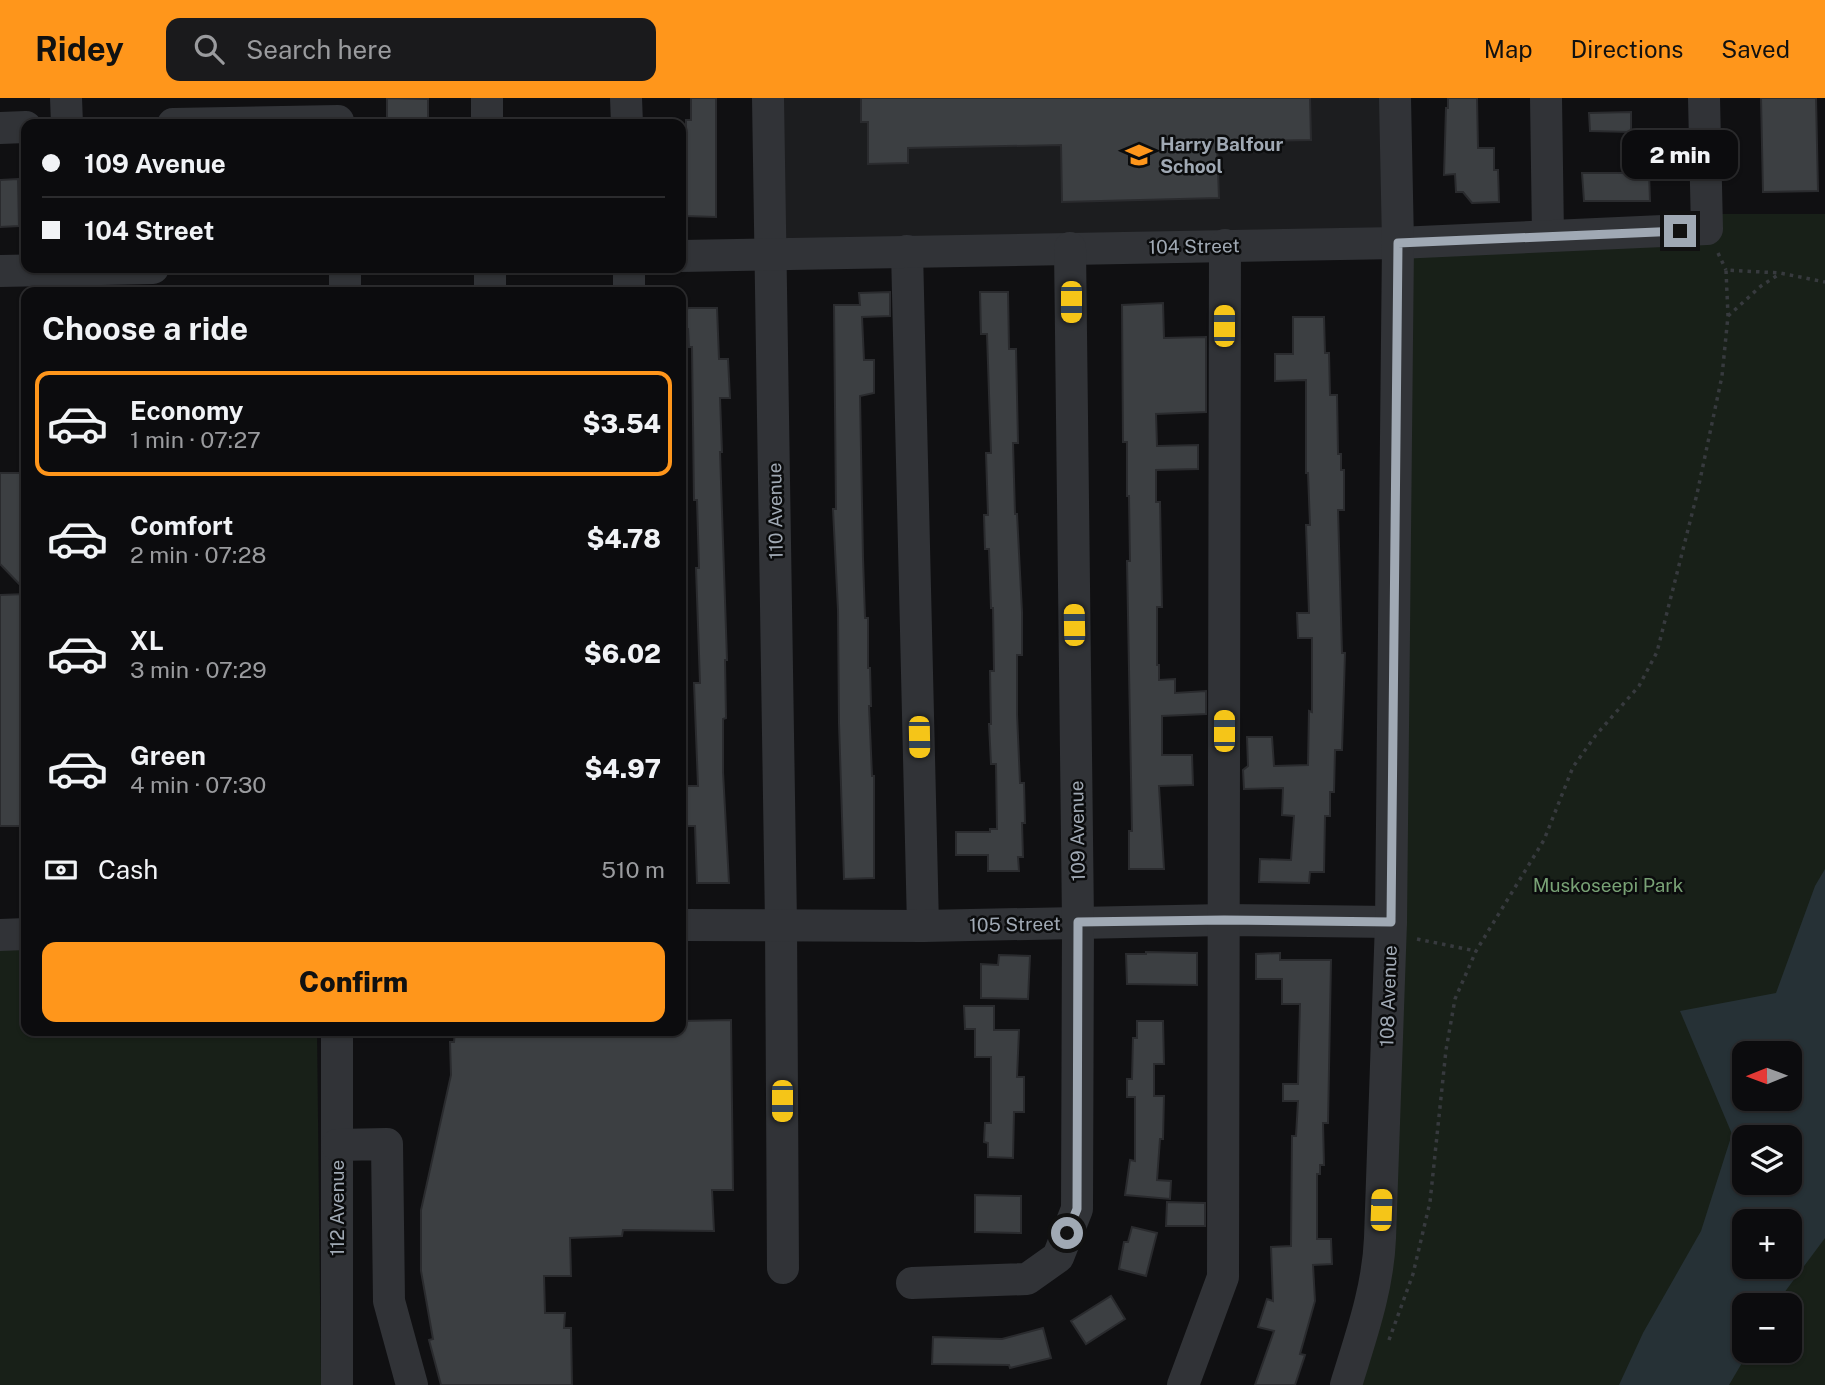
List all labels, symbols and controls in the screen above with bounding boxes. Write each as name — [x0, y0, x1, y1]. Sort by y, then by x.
search box — [166, 18, 656, 81]
text: Ridey — [35, 30, 124, 68]
icon: search — [190, 30, 228, 68]
text: Search here — [246, 34, 392, 65]
text: Map — [1484, 35, 1533, 63]
text: Directions — [1571, 35, 1683, 63]
text: Saved — [1721, 35, 1790, 63]
callout: 2 min — [1622, 130, 1738, 178]
place label: Harry Balfour School — [1160, 133, 1283, 177]
school or university icon: Harry Balfour School — [1124, 140, 1154, 170]
text: 2 min — [1649, 141, 1711, 168]
text: 109 Avenue — [84, 148, 226, 179]
text: 104 Street — [84, 215, 214, 246]
route end — [1664, 215, 1696, 247]
street label: 104 Street — [1148, 234, 1240, 258]
car — [1061, 281, 1082, 323]
car — [1214, 305, 1235, 347]
text: Choose a ride — [42, 310, 248, 347]
icon: car — [46, 392, 109, 455]
text: Economy — [130, 395, 243, 426]
text: $3.54 — [582, 408, 661, 439]
text: 1 min · 07:27 — [130, 426, 261, 453]
street label: 110 Avenue — [763, 462, 787, 560]
icon: car — [46, 507, 109, 570]
text: Comfort — [130, 510, 233, 541]
text: $4.78 — [586, 523, 661, 554]
text: 2 min · 07:28 — [130, 541, 266, 568]
car — [1064, 604, 1085, 646]
icon: car — [46, 622, 109, 685]
text: XL — [130, 625, 164, 656]
text: $6.02 — [584, 638, 661, 669]
text: 3 min · 07:29 — [130, 656, 267, 683]
car — [1214, 710, 1235, 752]
car — [909, 716, 930, 758]
icon: car — [46, 737, 109, 800]
text: Green — [130, 740, 206, 771]
text: $4.97 — [584, 753, 661, 784]
text: 4 min · 07:30 — [130, 771, 266, 798]
street label: 109 Avenue — [1065, 780, 1089, 882]
icon: cash — [42, 851, 80, 889]
text: Cash — [98, 854, 158, 885]
text: 510 m — [601, 856, 665, 883]
park label: Muskoseepi Park — [1533, 874, 1684, 896]
street label: 105 Street — [969, 912, 1061, 936]
button: Confirm — [42, 942, 665, 1022]
street label: 108 Avenue — [1375, 945, 1401, 1047]
north arrow — [1732, 1041, 1802, 1111]
map controls — [1732, 1041, 1802, 1363]
car — [772, 1080, 793, 1122]
button: layers — [1732, 1125, 1802, 1195]
street label: 112 Avenue — [326, 1160, 348, 1256]
car — [1370, 1189, 1393, 1231]
button: + — [1732, 1209, 1802, 1279]
route start — [1051, 1217, 1083, 1249]
button: − — [1732, 1293, 1802, 1363]

